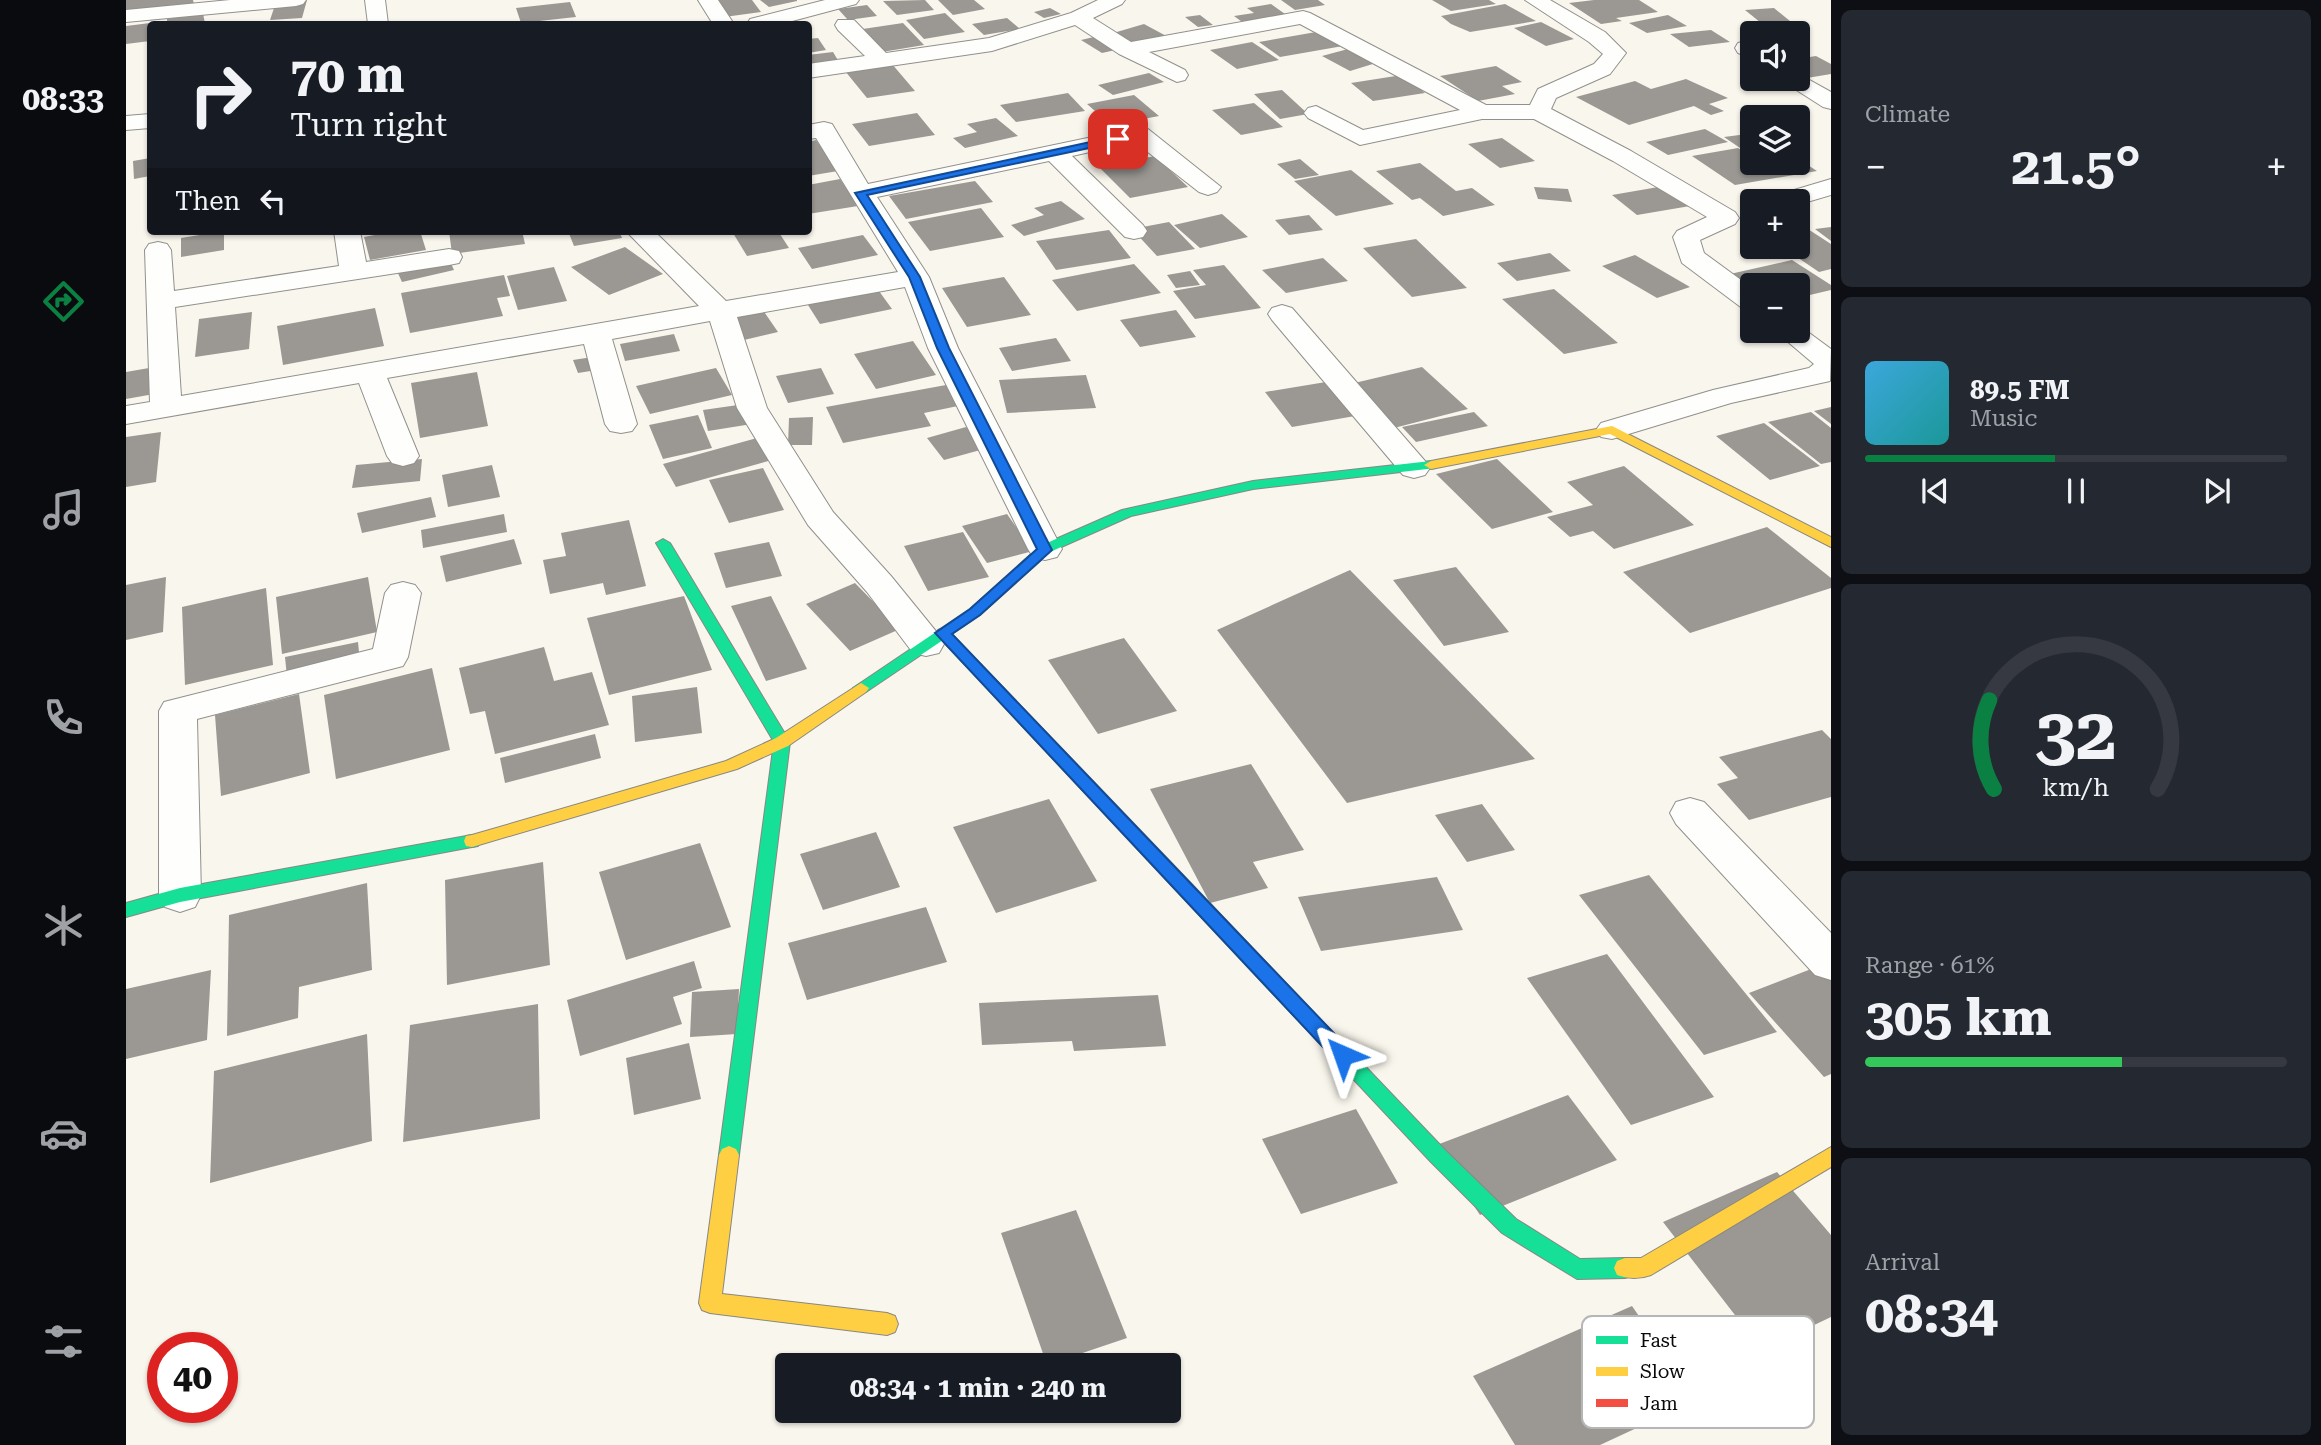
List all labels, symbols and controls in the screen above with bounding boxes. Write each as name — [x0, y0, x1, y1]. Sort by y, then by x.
map controls — [1740, 21, 1810, 343]
button: sound — [1740, 21, 1810, 91]
text: 70 m — [290, 47, 405, 104]
icon: right — [175, 49, 266, 140]
text: 08:33 — [22, 80, 104, 118]
text: Climate — [1865, 101, 1950, 128]
button: layers — [1740, 105, 1810, 175]
text: Turn right — [290, 106, 447, 144]
pin — [1088, 109, 1148, 169]
icon: arrive — [1099, 120, 1137, 158]
text: 21.5° — [2011, 136, 2141, 197]
text: − — [1865, 145, 1886, 189]
text: + — [2266, 145, 2287, 189]
icon: left — [254, 182, 292, 220]
text: Then — [175, 186, 240, 216]
button: + — [1740, 189, 1810, 259]
button: − — [1740, 273, 1810, 343]
icon: directions — [39, 277, 88, 326]
text: 89.5 FM — [1970, 375, 2070, 405]
text: Music — [1970, 405, 2037, 432]
icon: previous — [1916, 472, 1954, 510]
icon: pause — [2057, 472, 2095, 510]
icon: next — [2198, 472, 2236, 510]
icon: music — [39, 485, 88, 534]
text: 32 — [2035, 692, 2117, 777]
icon: phone — [39, 693, 88, 742]
text: km/h — [2043, 772, 2109, 801]
icon: climate — [39, 901, 88, 950]
text: Range · 61% — [1865, 952, 1994, 979]
text: 305 km — [1865, 987, 2052, 1048]
position arrow — [1306, 1018, 1380, 1092]
icon: car — [39, 1109, 88, 1158]
text: Arrival — [1865, 1249, 1940, 1276]
text: 08:34 — [1865, 1284, 1998, 1345]
legend — [1582, 1316, 1814, 1428]
icon: filters — [39, 1317, 88, 1366]
text: Fast — [1640, 1329, 1677, 1352]
speed limit sign: 40 — [147, 1332, 238, 1423]
text: Slow — [1640, 1360, 1685, 1383]
text: 08:34 · 1 min · 240 m — [850, 1373, 1106, 1403]
text: Jam — [1640, 1392, 1678, 1415]

